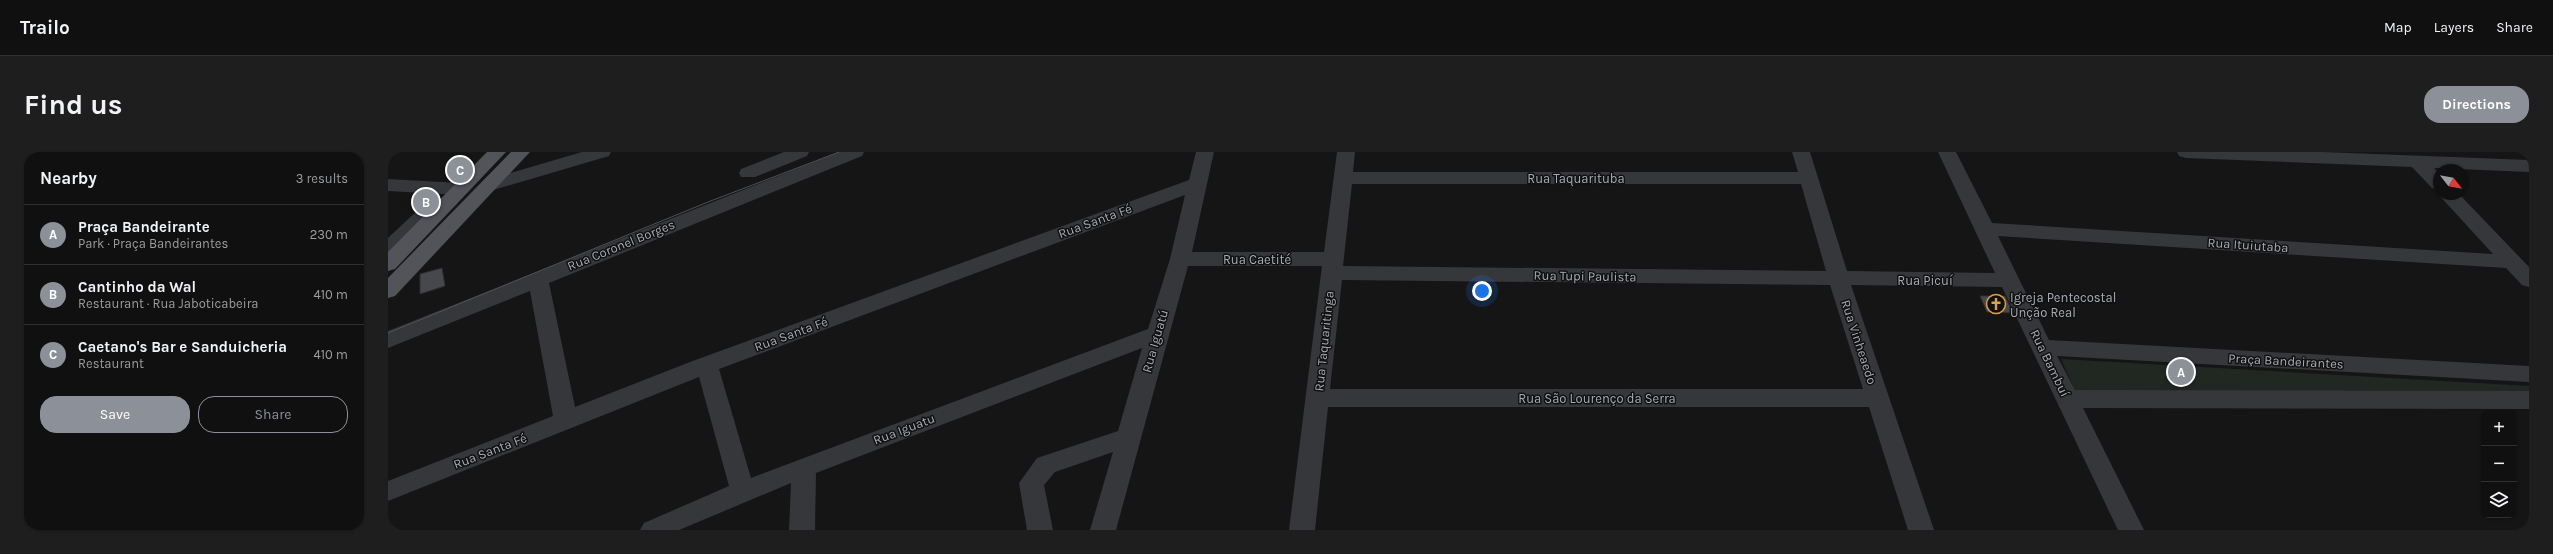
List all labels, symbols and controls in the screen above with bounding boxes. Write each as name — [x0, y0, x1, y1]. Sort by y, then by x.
text: Trailo — [20, 17, 70, 39]
text: Map — [2384, 19, 2412, 36]
text: Layers — [2434, 19, 2474, 36]
text: Share — [2496, 19, 2533, 36]
button: Directions — [2424, 86, 2529, 123]
text: Find us — [24, 88, 123, 121]
pin: C — [447, 155, 473, 185]
north arrow — [2433, 164, 2469, 200]
text: Nearby — [40, 168, 97, 188]
text: 3 results — [296, 171, 348, 186]
street label: Rua Taquarituba — [1527, 171, 1625, 187]
pin: B — [413, 187, 439, 217]
street label: Rua Santa Fé — [1056, 201, 1134, 241]
street label: Rua Coronel Borges — [565, 216, 677, 273]
text: Praça Bandeirante — [78, 218, 210, 236]
text: A — [49, 227, 57, 242]
text: 230 m — [310, 227, 348, 242]
street label: Rua Ituiutaba — [2207, 235, 2289, 255]
text: Park · Praça Bandeirantes — [78, 236, 228, 251]
street label: Rua Caetité — [1223, 252, 1291, 267]
street label: Rua Tupi Paulista — [1534, 268, 1636, 284]
street label: Rua Picuí — [1897, 273, 1953, 288]
text: Cantinho da Wal — [78, 278, 196, 296]
your location — [1472, 281, 1492, 301]
text: B — [49, 287, 57, 302]
text: 410 m — [313, 287, 348, 302]
street label: Rua Taquaritinga — [1311, 290, 1338, 392]
place label: Igreja Pentecostal Unção Real — [2010, 290, 2116, 320]
church icon: Igreja Pentecostal Unção Real — [1985, 293, 2007, 315]
text: Restaurant · Rua Jaboticabeira — [78, 296, 259, 311]
street label: Rua Vinheaedo — [1838, 298, 1880, 386]
street label: Rua Iguatú — [1139, 308, 1171, 374]
street label: Rua Santa Fé — [752, 314, 830, 354]
street label: Rua Bambuí — [2027, 327, 2073, 399]
text: Caetano's Bar e Sanduicheria — [78, 338, 287, 356]
text: C — [49, 347, 57, 362]
text: 410 m — [313, 347, 348, 362]
street label: Praça Bandeirantes — [2228, 350, 2344, 372]
text: Restaurant — [78, 356, 144, 371]
pin: A — [2168, 357, 2194, 387]
street label: Rua São Lourenço da Serra — [1518, 391, 1676, 406]
button: Save — [40, 396, 190, 433]
button: Share — [198, 396, 348, 433]
street label: Rua Iguatu — [871, 410, 937, 448]
map controls — [2481, 410, 2517, 518]
button: + — [2481, 410, 2517, 446]
street label: Rua Santa Fé — [451, 430, 529, 472]
button: − — [2481, 446, 2517, 482]
button: layers — [2481, 482, 2517, 518]

